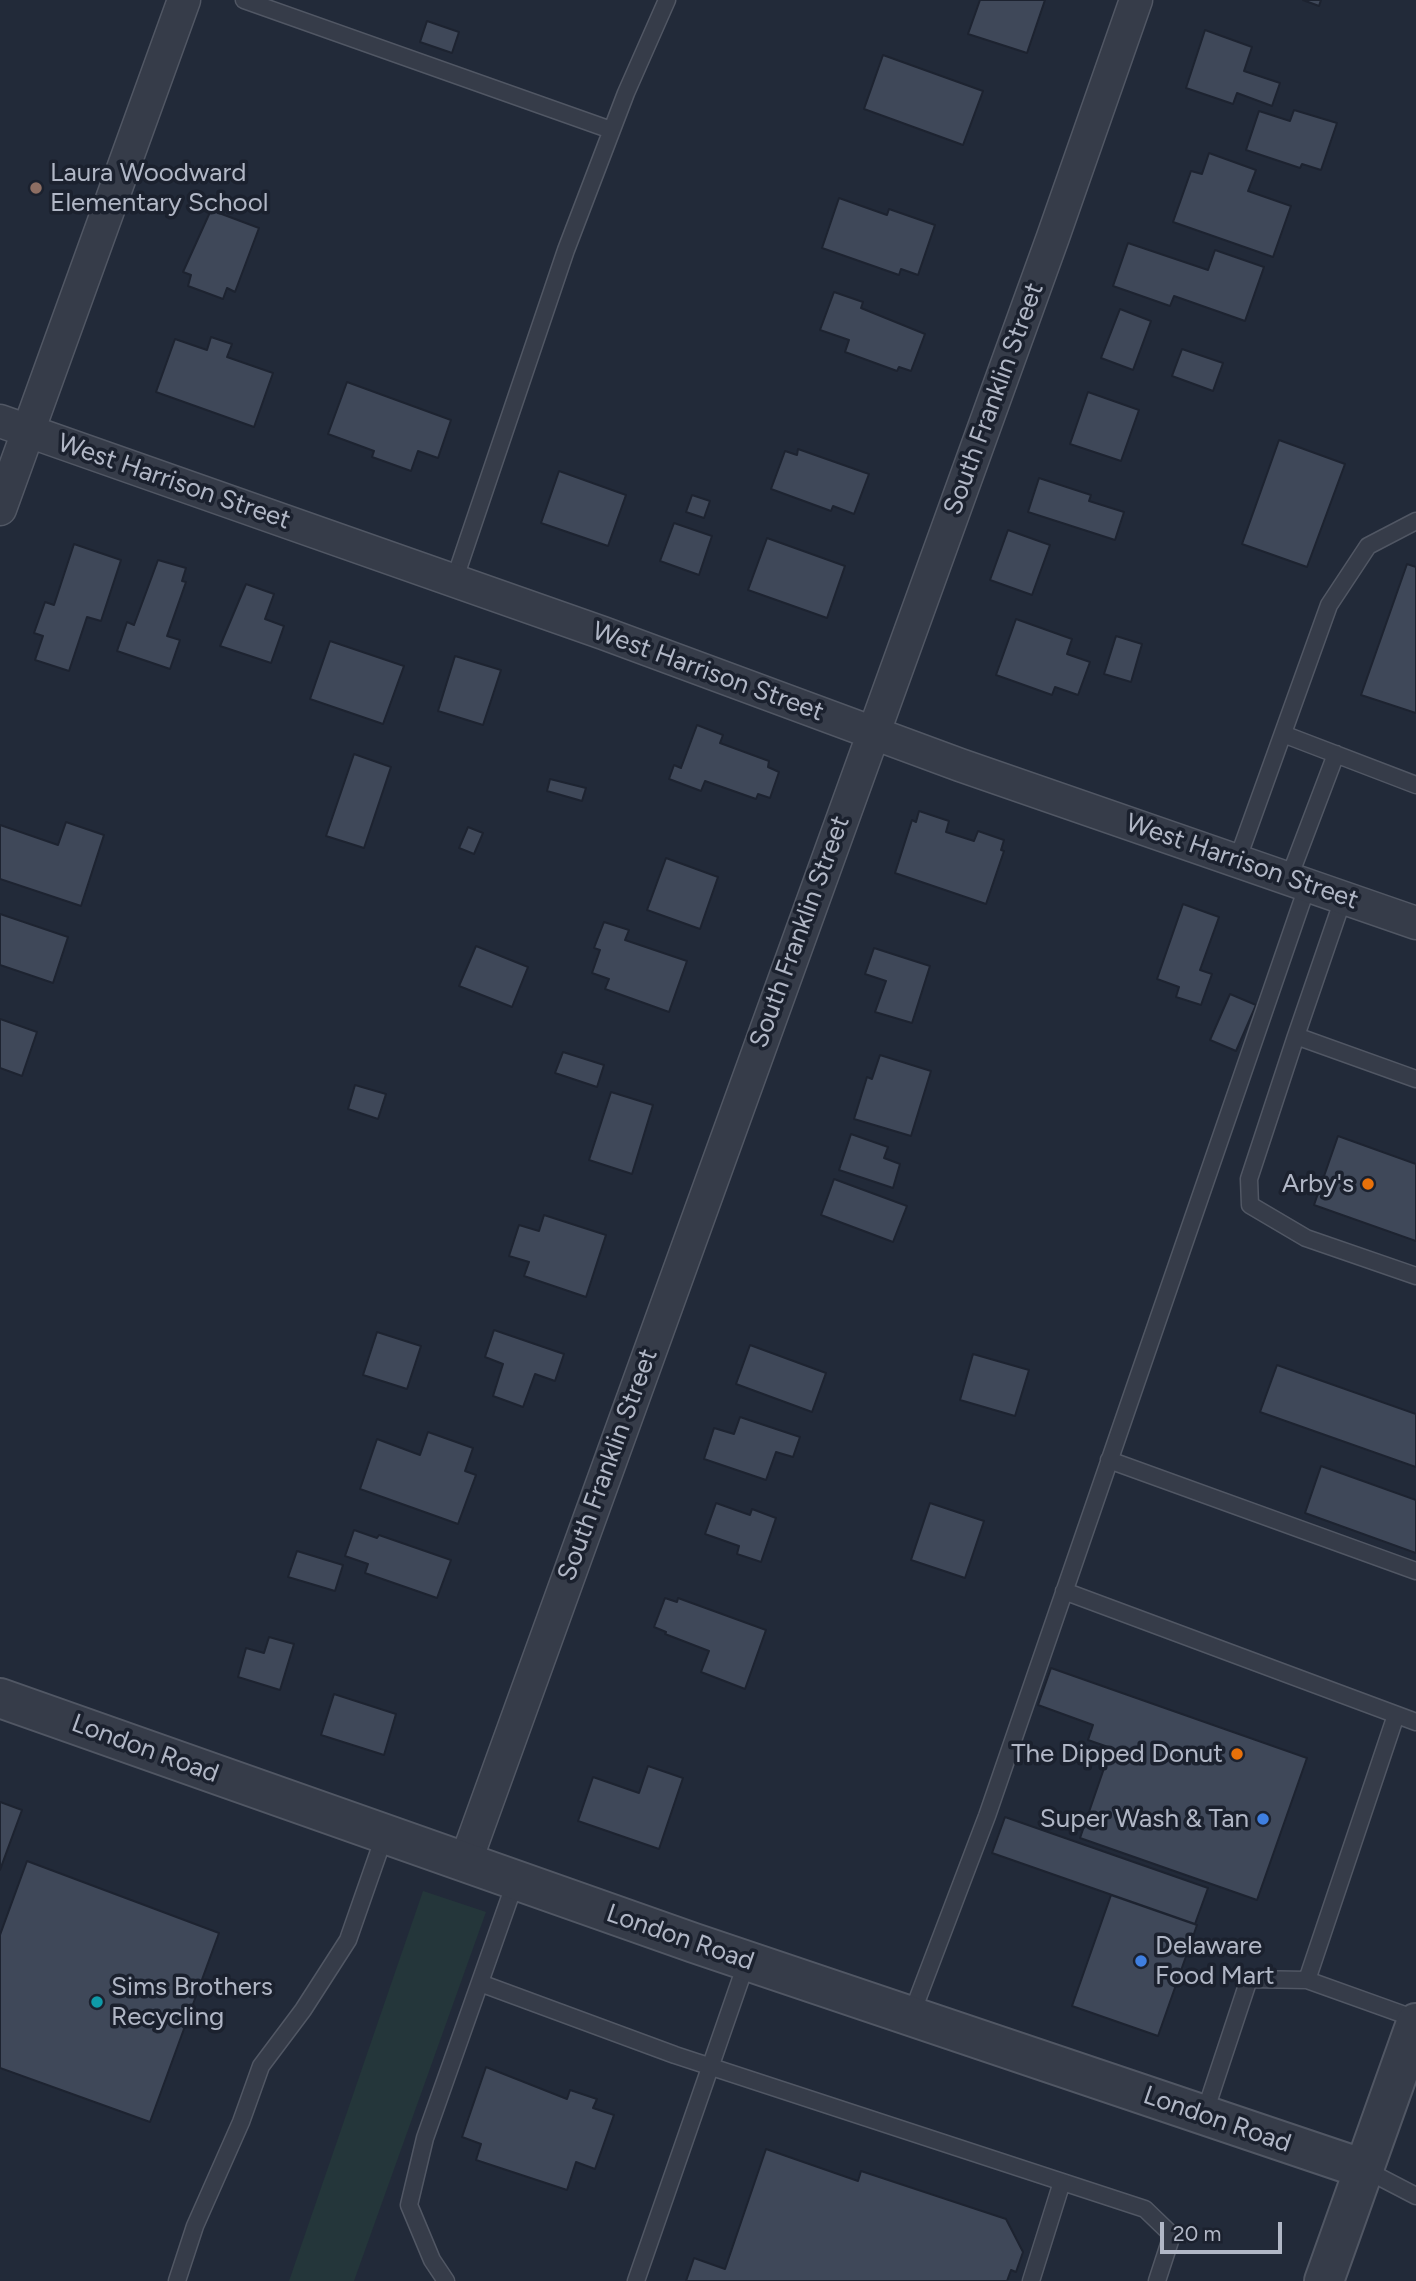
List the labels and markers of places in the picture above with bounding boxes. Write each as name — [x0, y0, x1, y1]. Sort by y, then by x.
place label: Laura Woodward Elementary School — [50, 157, 268, 218]
marker: Laura Woodward Elementary School — [28, 180, 44, 196]
place label: Arby's — [1282, 1168, 1354, 1200]
marker: Arby's — [1360, 1176, 1376, 1192]
place label: The Dipped Donut — [1011, 1738, 1223, 1770]
marker: The Dipped Donut — [1229, 1746, 1245, 1762]
place label: Super Wash & Tan — [1040, 1803, 1249, 1835]
marker: Super Wash & Tan — [1255, 1811, 1271, 1827]
place label: Delaware Food Mart — [1155, 1930, 1275, 1992]
marker: Delaware Food Mart — [1133, 1953, 1149, 1969]
place label: Sims Brothers Recycling — [111, 1971, 273, 2032]
marker: Sims Brothers Recycling — [89, 1994, 105, 2010]

